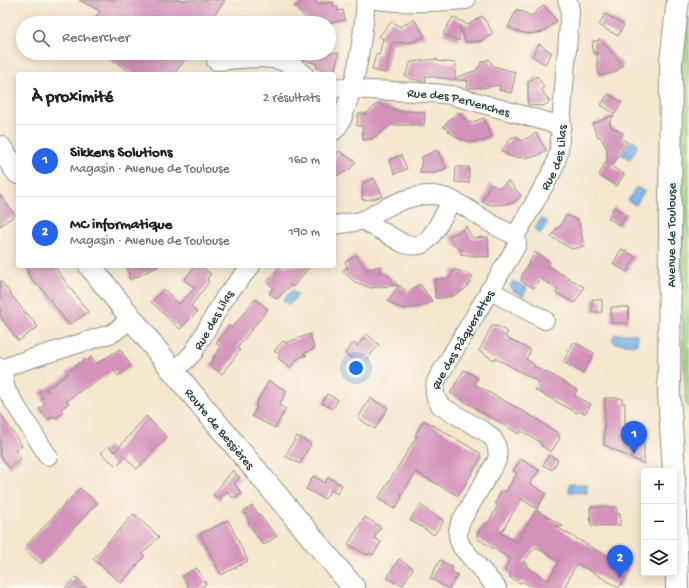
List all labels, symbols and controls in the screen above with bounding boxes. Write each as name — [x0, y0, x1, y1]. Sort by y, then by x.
search box — [16, 16, 336, 60]
icon: search — [30, 27, 52, 49]
text: Rechercher — [62, 29, 130, 47]
street label: Rue des Pervenches — [407, 87, 512, 121]
text: À proximité — [32, 88, 113, 108]
text: 2 résultats — [263, 91, 320, 106]
street label: Rue des Lilas — [538, 123, 571, 194]
text: Sikkens Solutions — [70, 144, 172, 162]
text: 1 — [42, 153, 48, 168]
text: 160 m — [288, 153, 320, 168]
text: Magasin · Avenue de Toulouse — [70, 162, 230, 177]
street label: Avenue de Toulouse — [665, 182, 680, 288]
text: MC informatique — [70, 216, 172, 234]
text: 2 — [42, 225, 48, 240]
text: 190 m — [289, 225, 320, 240]
text: Magasin · Avenue de Toulouse — [70, 234, 230, 249]
street label: Rue des Lilas — [191, 286, 239, 353]
street label: Rue des Pâquerettes — [430, 287, 499, 390]
your location — [346, 358, 366, 378]
street label: Route de Bessières — [181, 386, 257, 474]
pin: 1 — [621, 421, 647, 454]
map controls — [641, 468, 677, 576]
button: + — [641, 468, 677, 504]
button: − — [641, 504, 677, 540]
button: layers — [641, 540, 677, 576]
pin: 2 — [607, 545, 633, 578]

